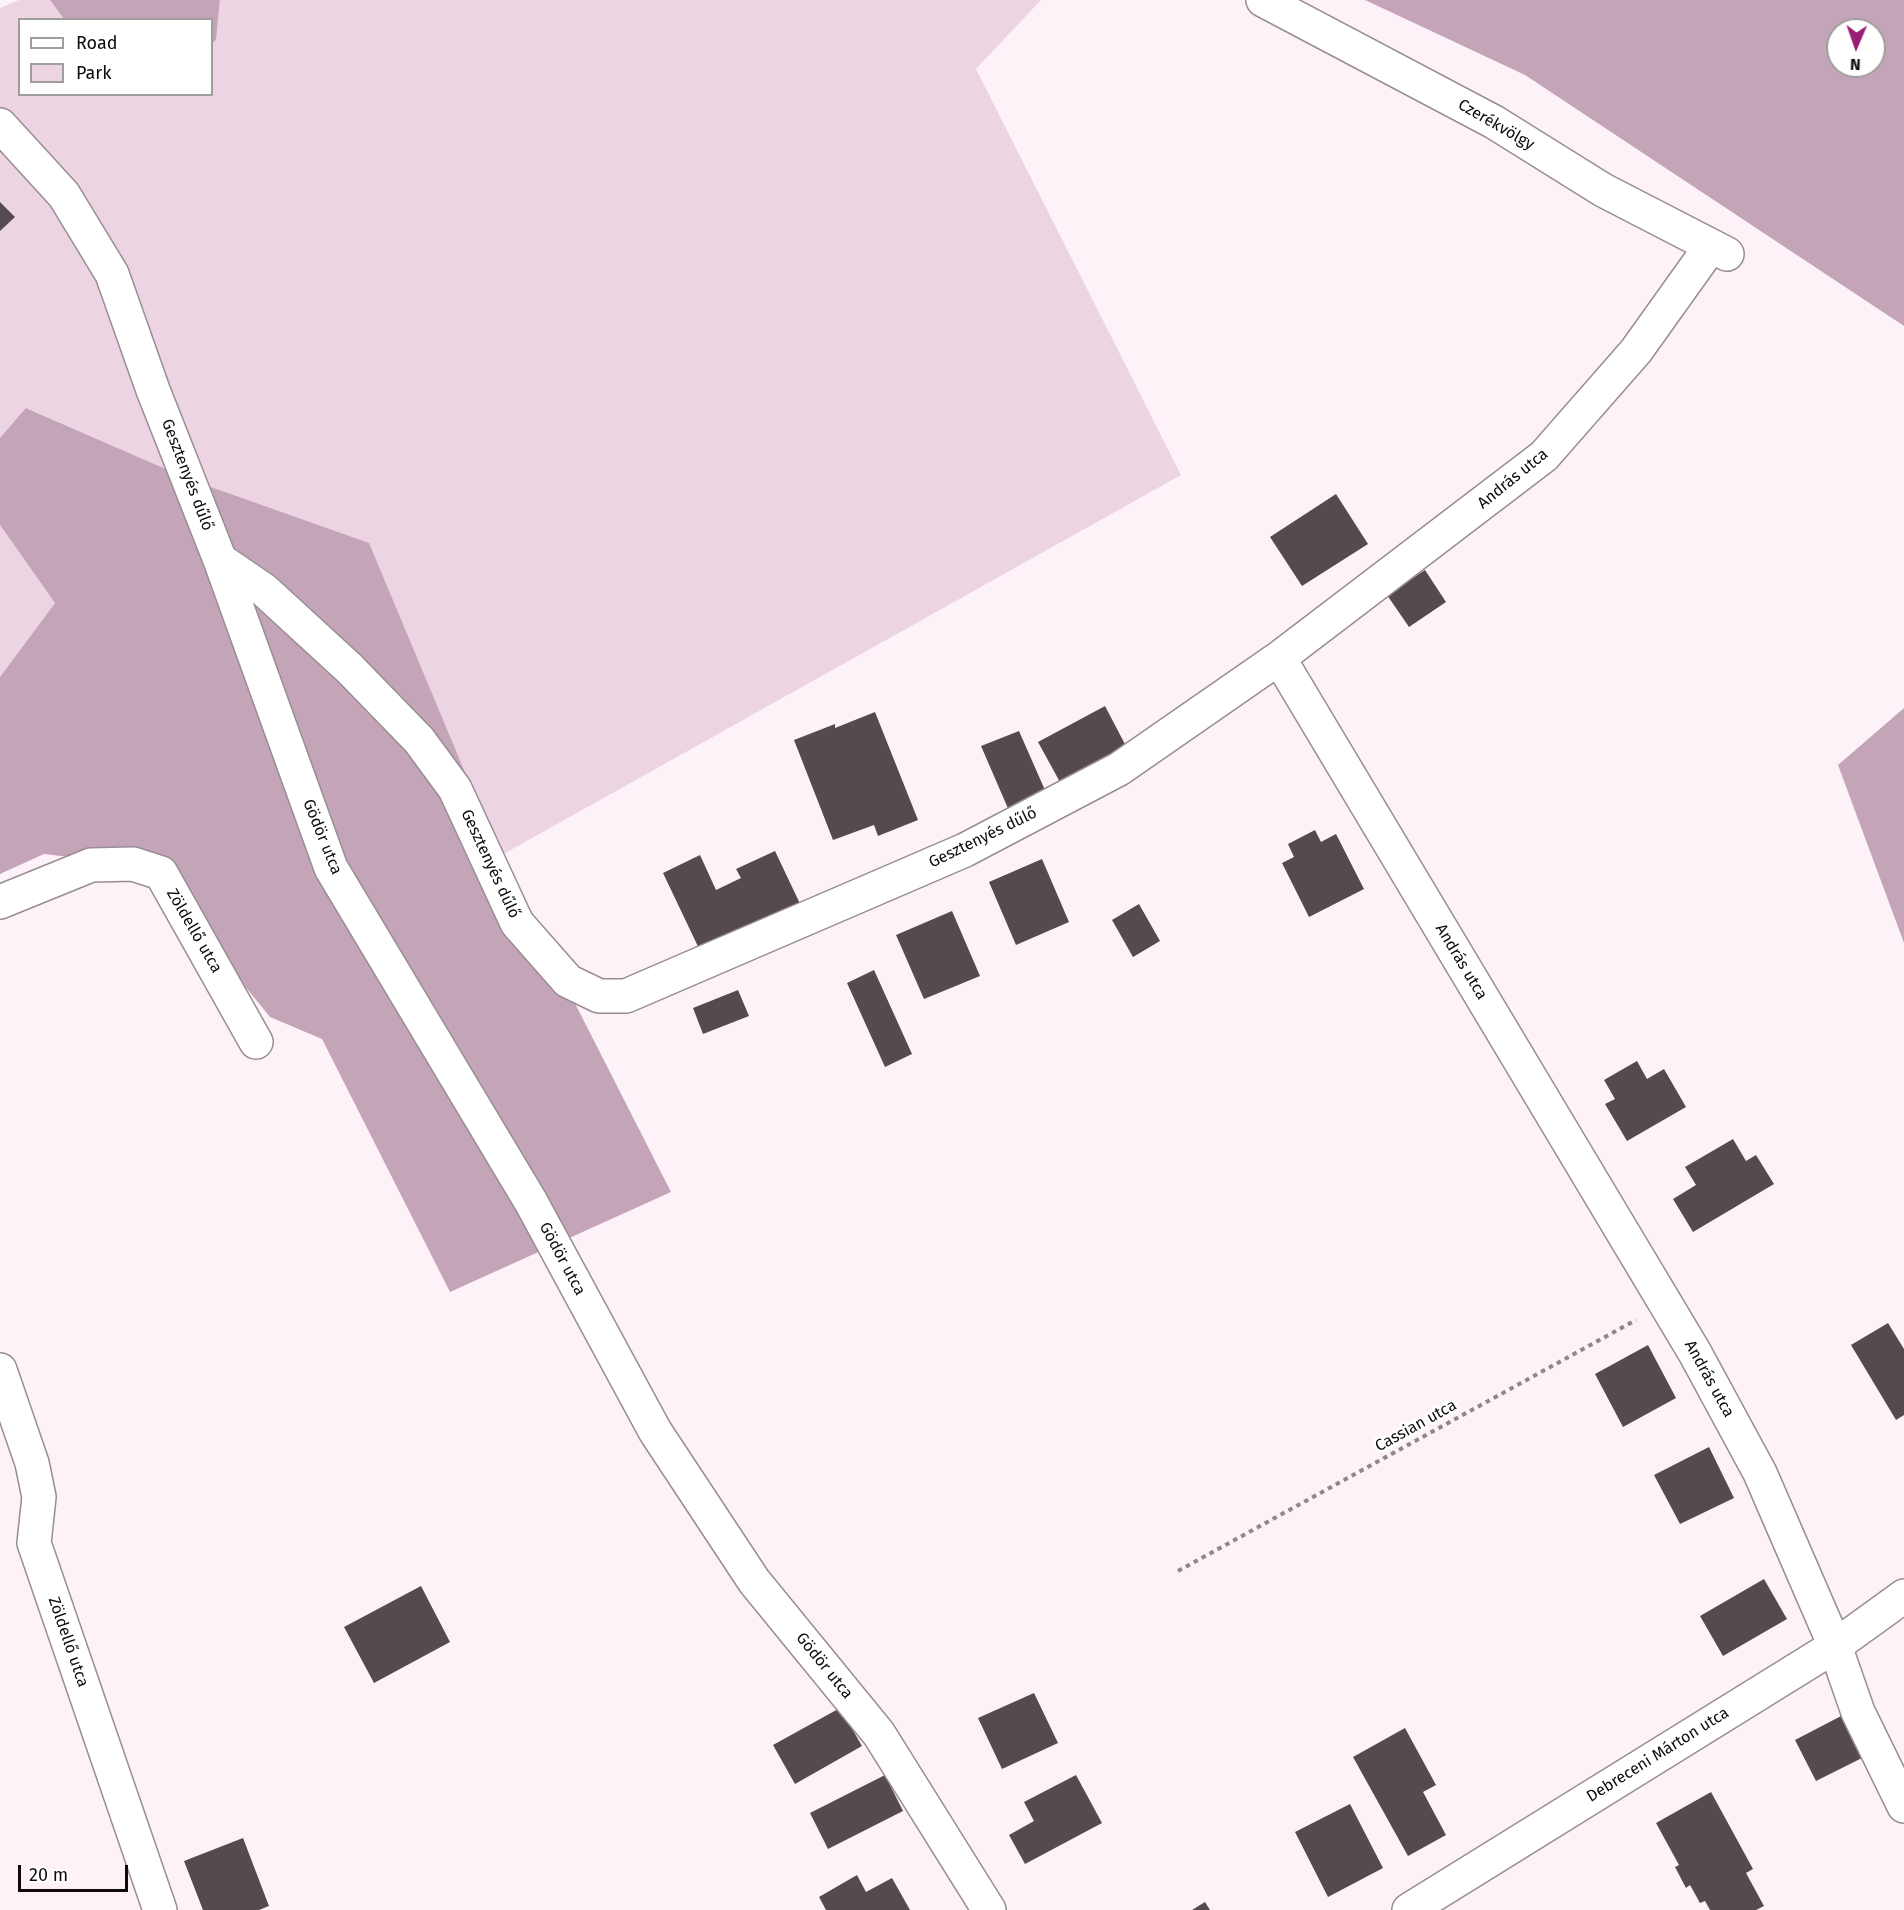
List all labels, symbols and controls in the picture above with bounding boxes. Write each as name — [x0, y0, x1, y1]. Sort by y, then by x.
legend — [18, 18, 213, 96]
north arrow — [1826, 18, 1886, 78]
text: Road — [76, 32, 118, 54]
text: N — [1850, 55, 1861, 74]
text: Park — [76, 62, 111, 84]
street label: Czerékvölgy — [1454, 95, 1538, 155]
street label: Gesztenyés dűlő — [157, 417, 217, 533]
street label: András utca — [1474, 445, 1552, 513]
street label: Gödör utca — [298, 796, 346, 878]
street label: Gesztenyés dűlő — [926, 804, 1040, 872]
street label: Gesztenyés dűlő — [456, 807, 524, 921]
street label: Zöldellő utca — [162, 885, 226, 977]
street label: András utca — [1431, 921, 1491, 1003]
street label: Gödör utca — [535, 1219, 589, 1299]
street label: András utca — [1680, 1337, 1738, 1421]
street label: Cassian utca — [1372, 1396, 1460, 1456]
street label: Zöldellő utca — [44, 1594, 92, 1690]
street label: Gödör utca — [791, 1629, 857, 1703]
street label: Debreceni Márton utca — [1583, 1703, 1733, 1807]
scale bar — [21, 1853, 130, 1891]
text: 20 m — [29, 1864, 68, 1886]

